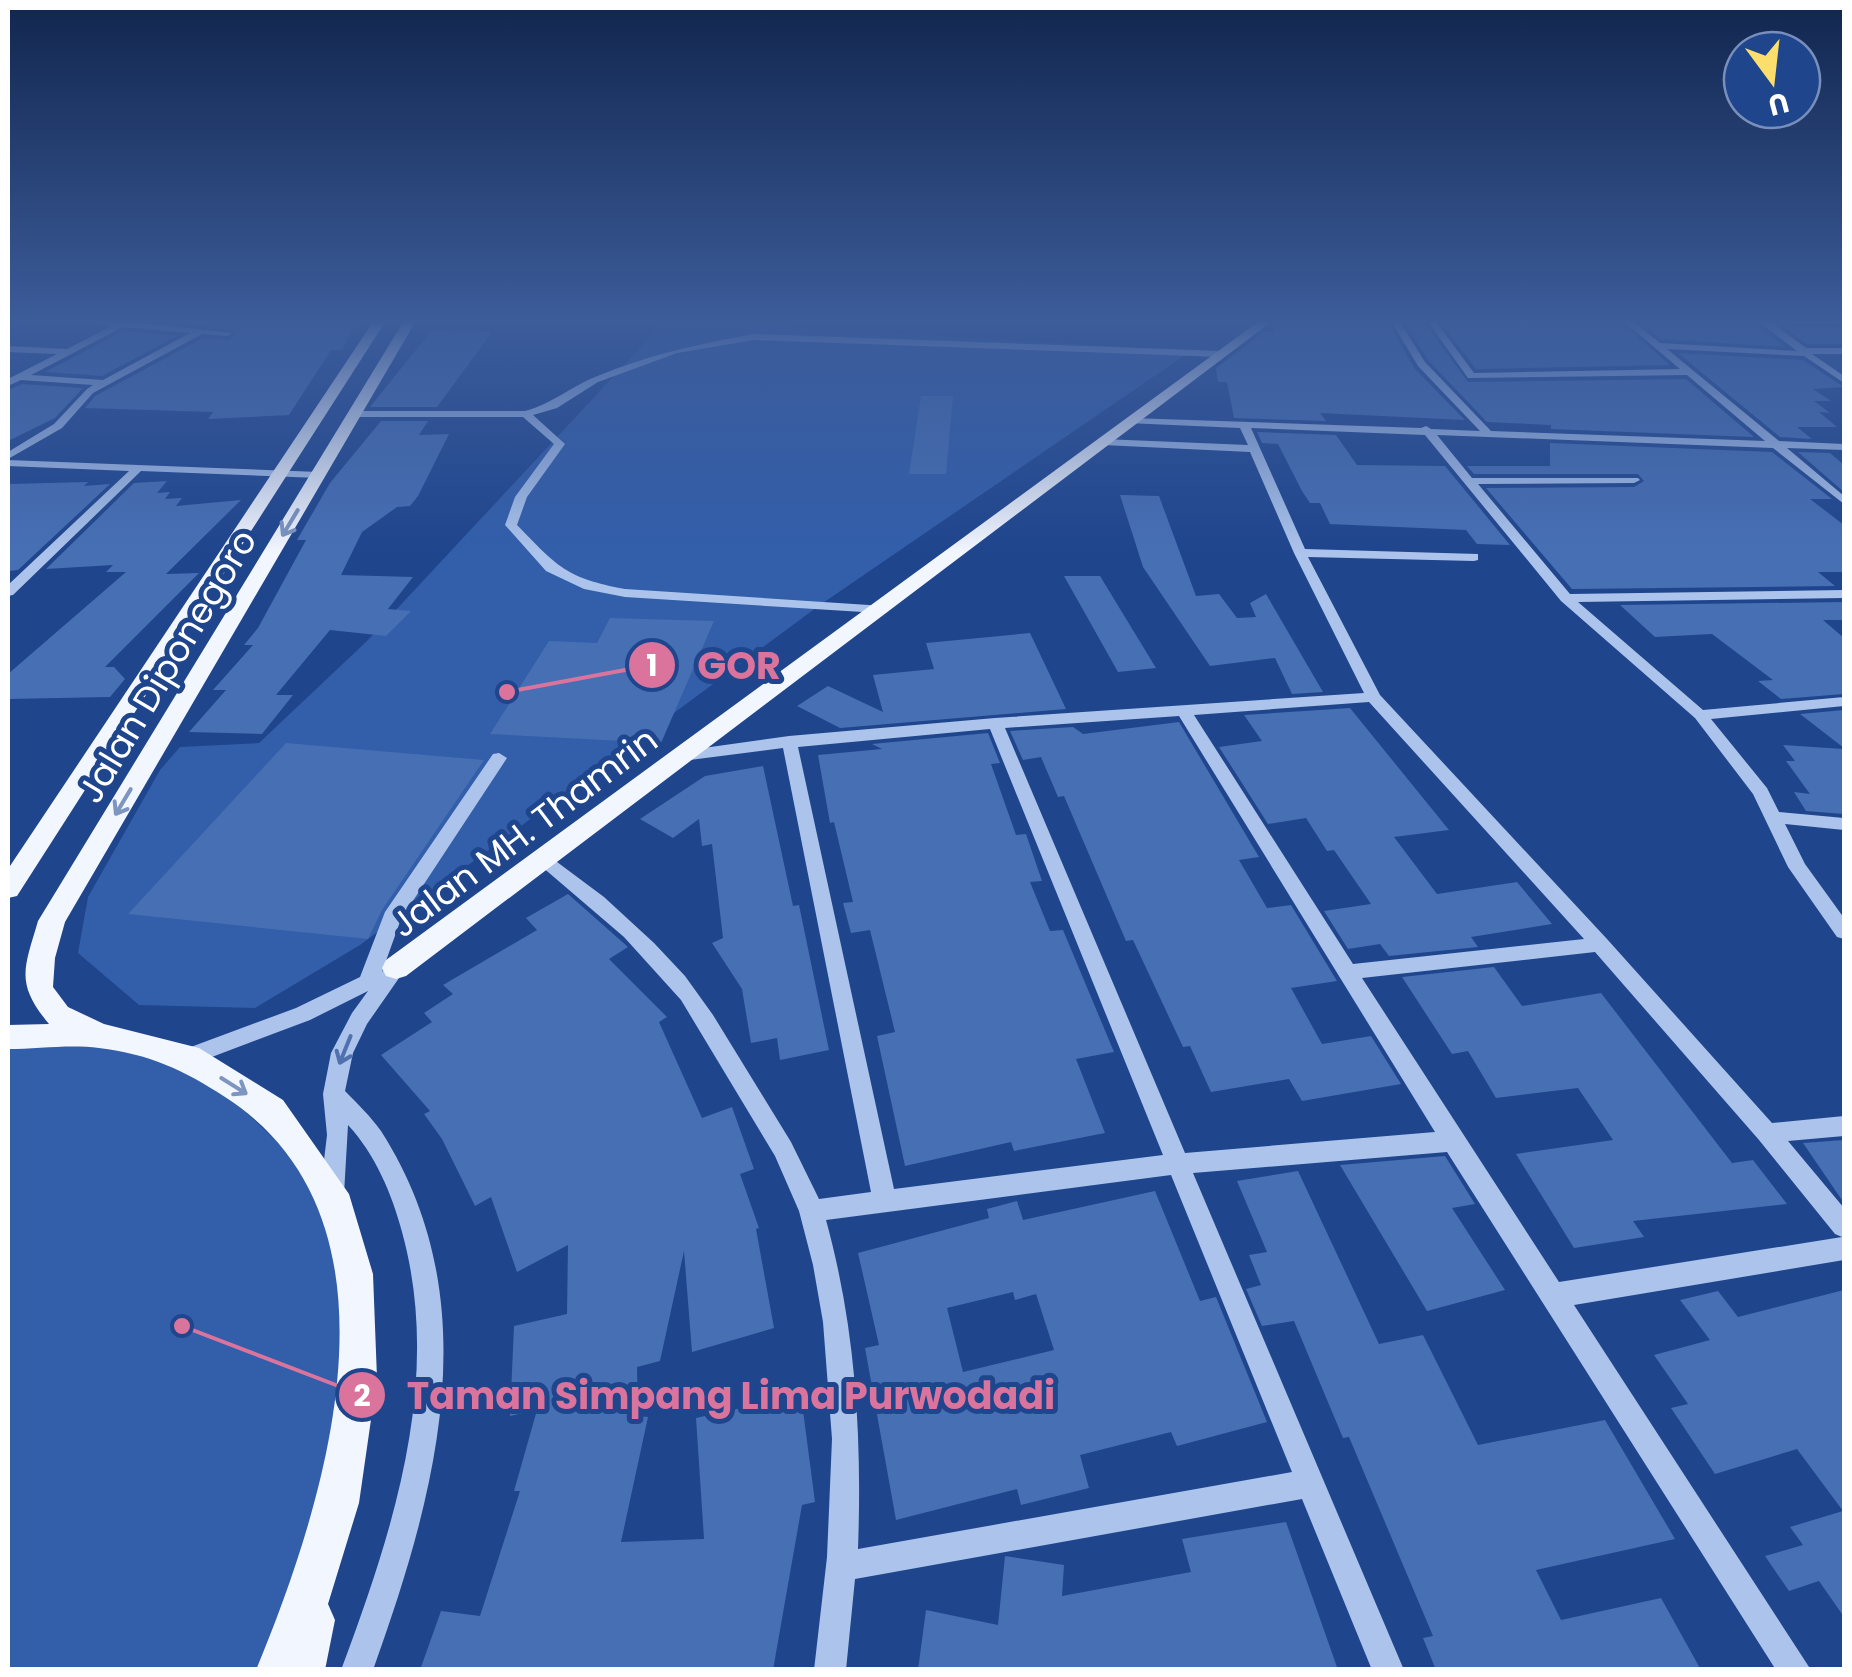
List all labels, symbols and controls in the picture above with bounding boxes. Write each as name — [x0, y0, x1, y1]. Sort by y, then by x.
north arrow — [1722, 30, 1822, 130]
text: U — [1764, 82, 1793, 125]
one-way arrow — [280, 508, 300, 537]
street label: Jalan Diponegoro — [66, 520, 268, 812]
callout: GOR — [627, 631, 801, 699]
text: GOR — [697, 639, 781, 692]
text: 1 — [646, 644, 658, 687]
street label: Jalan MH. Thamrin — [381, 715, 667, 949]
one-way arrow — [113, 787, 133, 816]
one-way arrow — [335, 1035, 353, 1065]
one-way arrow — [219, 1076, 248, 1096]
callout: Taman Simpang Lima Purwodadi — [337, 1361, 1075, 1429]
text: Taman Simpang Lima Purwodadi — [407, 1369, 1055, 1422]
text: 2 — [353, 1374, 371, 1417]

